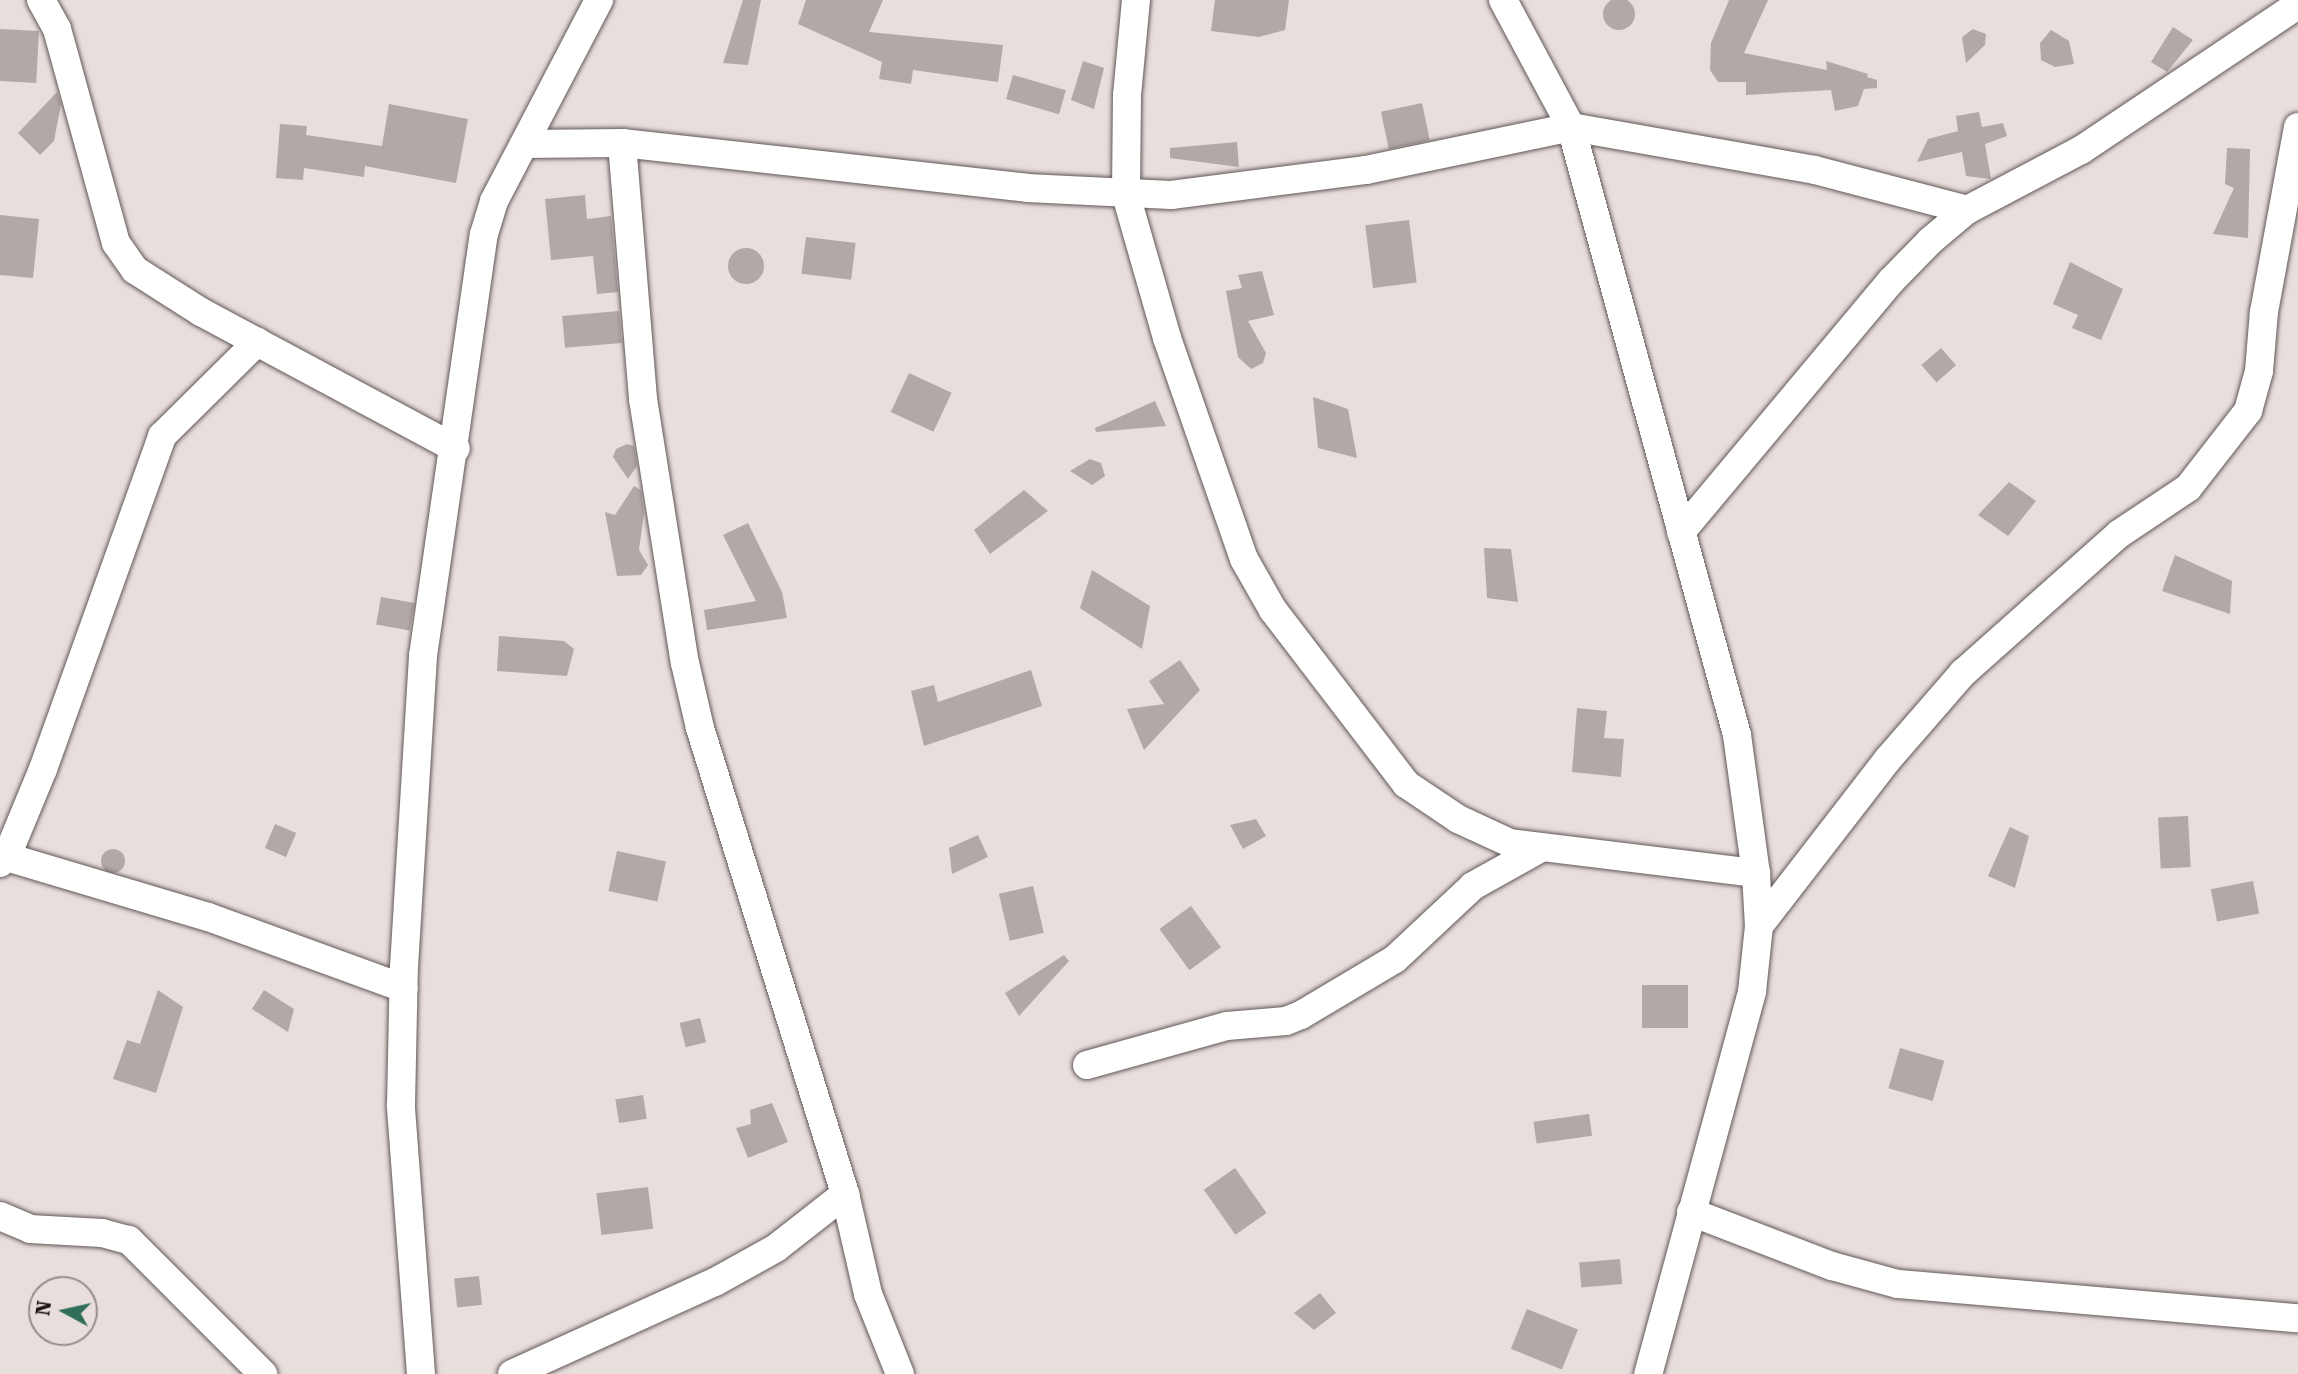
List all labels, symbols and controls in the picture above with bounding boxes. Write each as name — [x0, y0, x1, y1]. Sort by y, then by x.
north arrow — [28, 1276, 98, 1346]
text: N — [31, 1299, 56, 1317]

